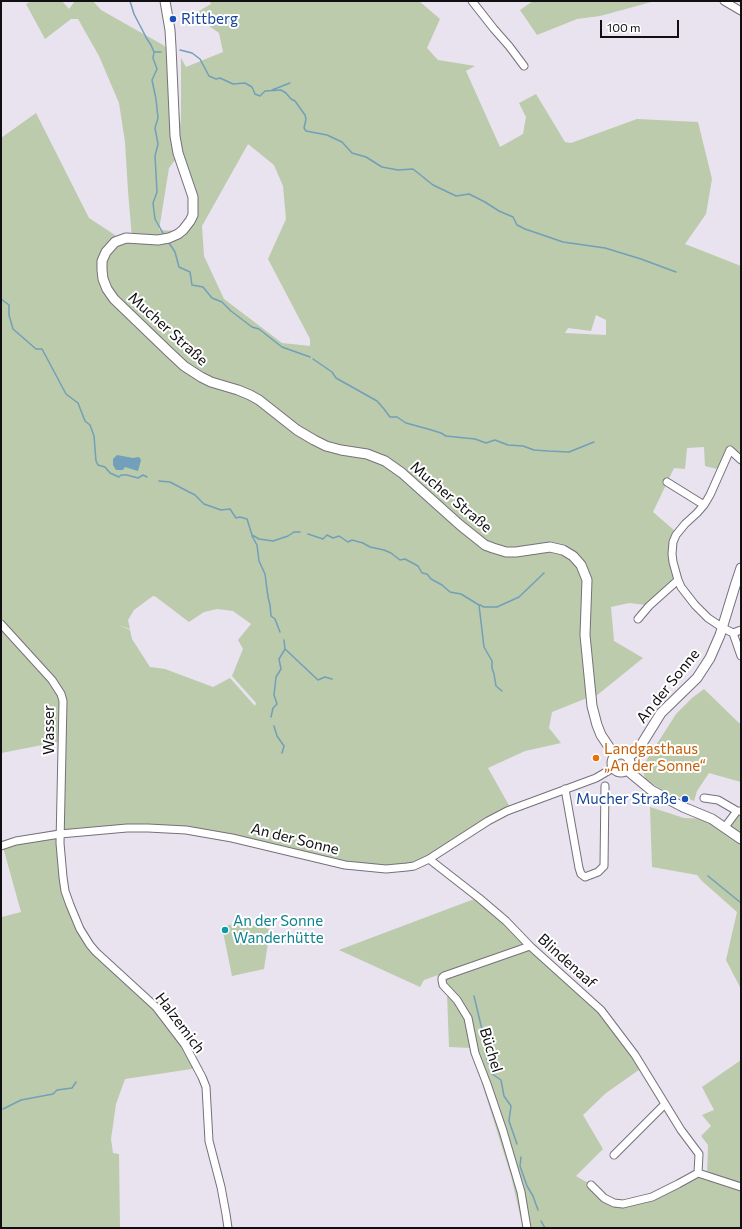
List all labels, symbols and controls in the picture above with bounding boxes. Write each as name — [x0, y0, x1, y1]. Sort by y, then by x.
place label: Rittberg — [181, 10, 238, 28]
scale bar — [602, 12, 681, 38]
marker: Rittberg — [168, 14, 178, 24]
text: 100 m — [607, 20, 641, 34]
street label: Mucher Straße — [124, 289, 212, 369]
street label: Mucher Straße — [407, 458, 495, 536]
street label: An der Sonne — [633, 645, 703, 727]
street label: Wasser — [40, 705, 58, 755]
place label: Landgasthaus „An der Sonne“ — [604, 740, 706, 775]
marker: Landgasthaus „An der Sonne“ — [591, 753, 601, 763]
place label: Mucher Straße — [576, 790, 677, 808]
marker: Mucher Straße — [680, 794, 690, 804]
street label: An der Sonne — [249, 819, 341, 859]
place label: An der Sonne Wanderhütte — [233, 912, 324, 947]
marker: An der Sonne Wanderhütte — [220, 925, 230, 935]
street label: Blindenaaf — [534, 930, 600, 992]
street label: Halzemich — [151, 989, 209, 1057]
street label: Büchel — [476, 1025, 506, 1075]

